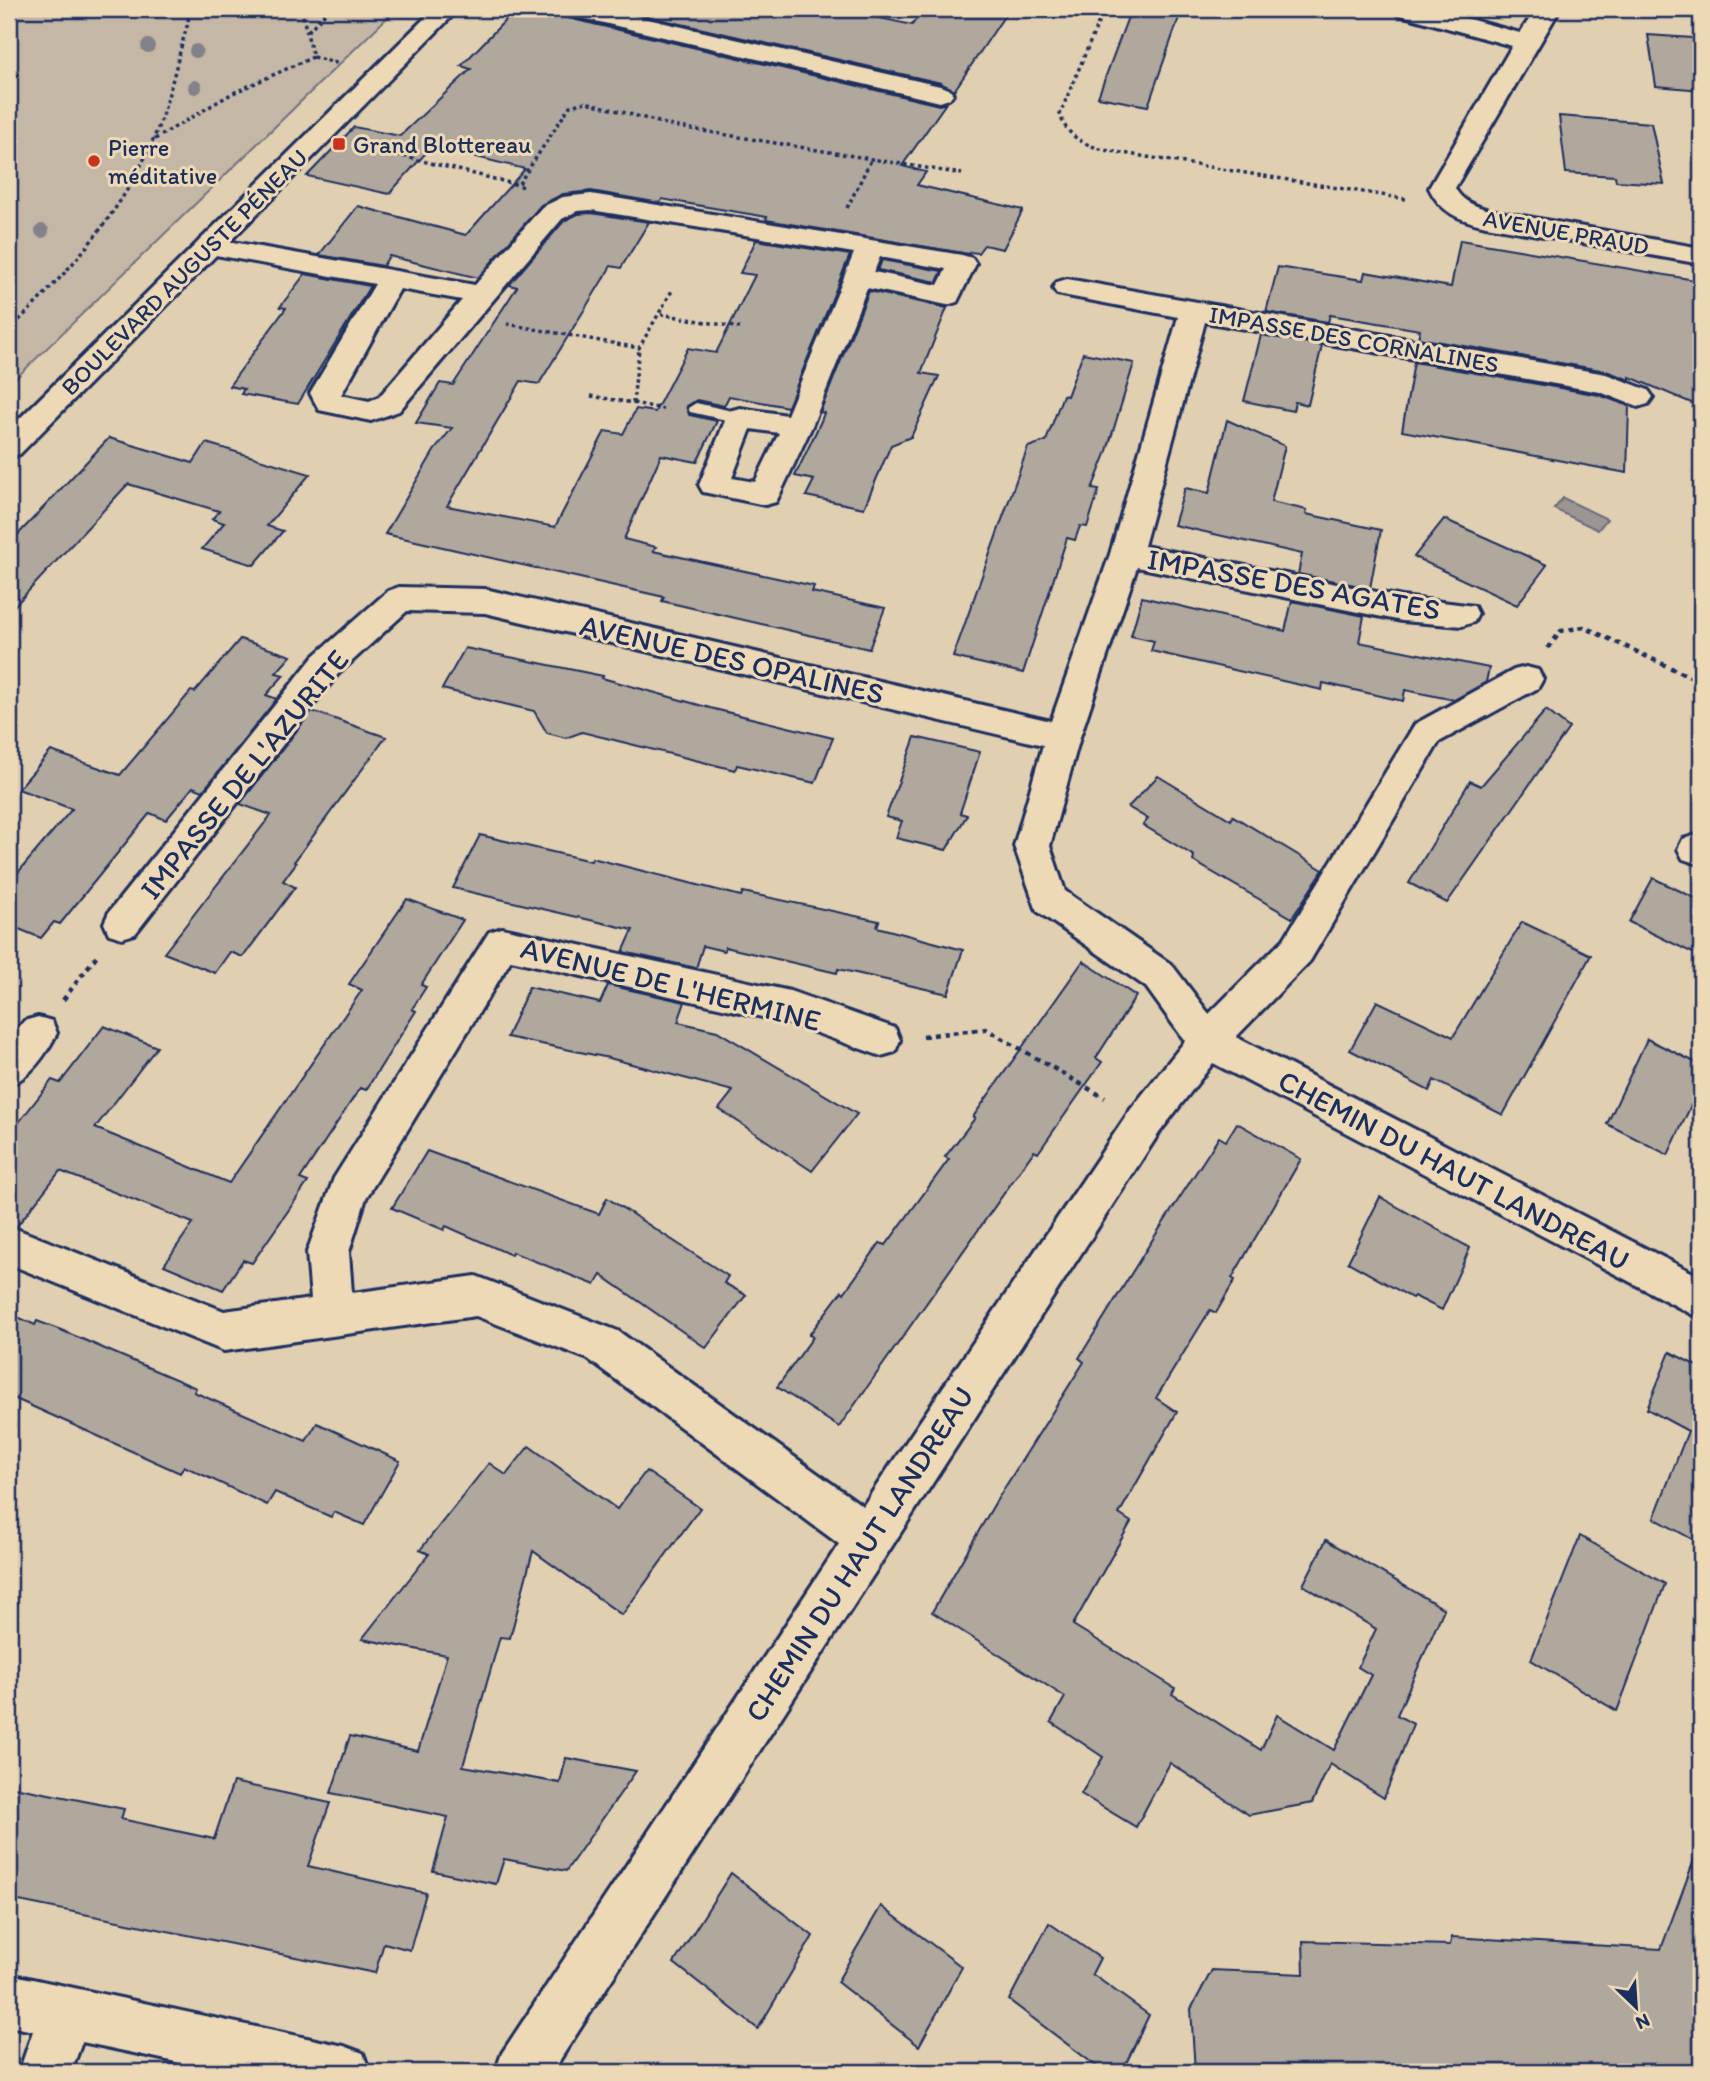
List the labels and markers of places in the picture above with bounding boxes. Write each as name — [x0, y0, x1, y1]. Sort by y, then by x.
place label: Grand Blottereau — [353, 130, 531, 159]
place label: Pierre méditative — [108, 133, 217, 190]
marker: Grand Blottereau — [331, 136, 347, 152]
marker: Pierre méditative — [86, 153, 102, 169]

